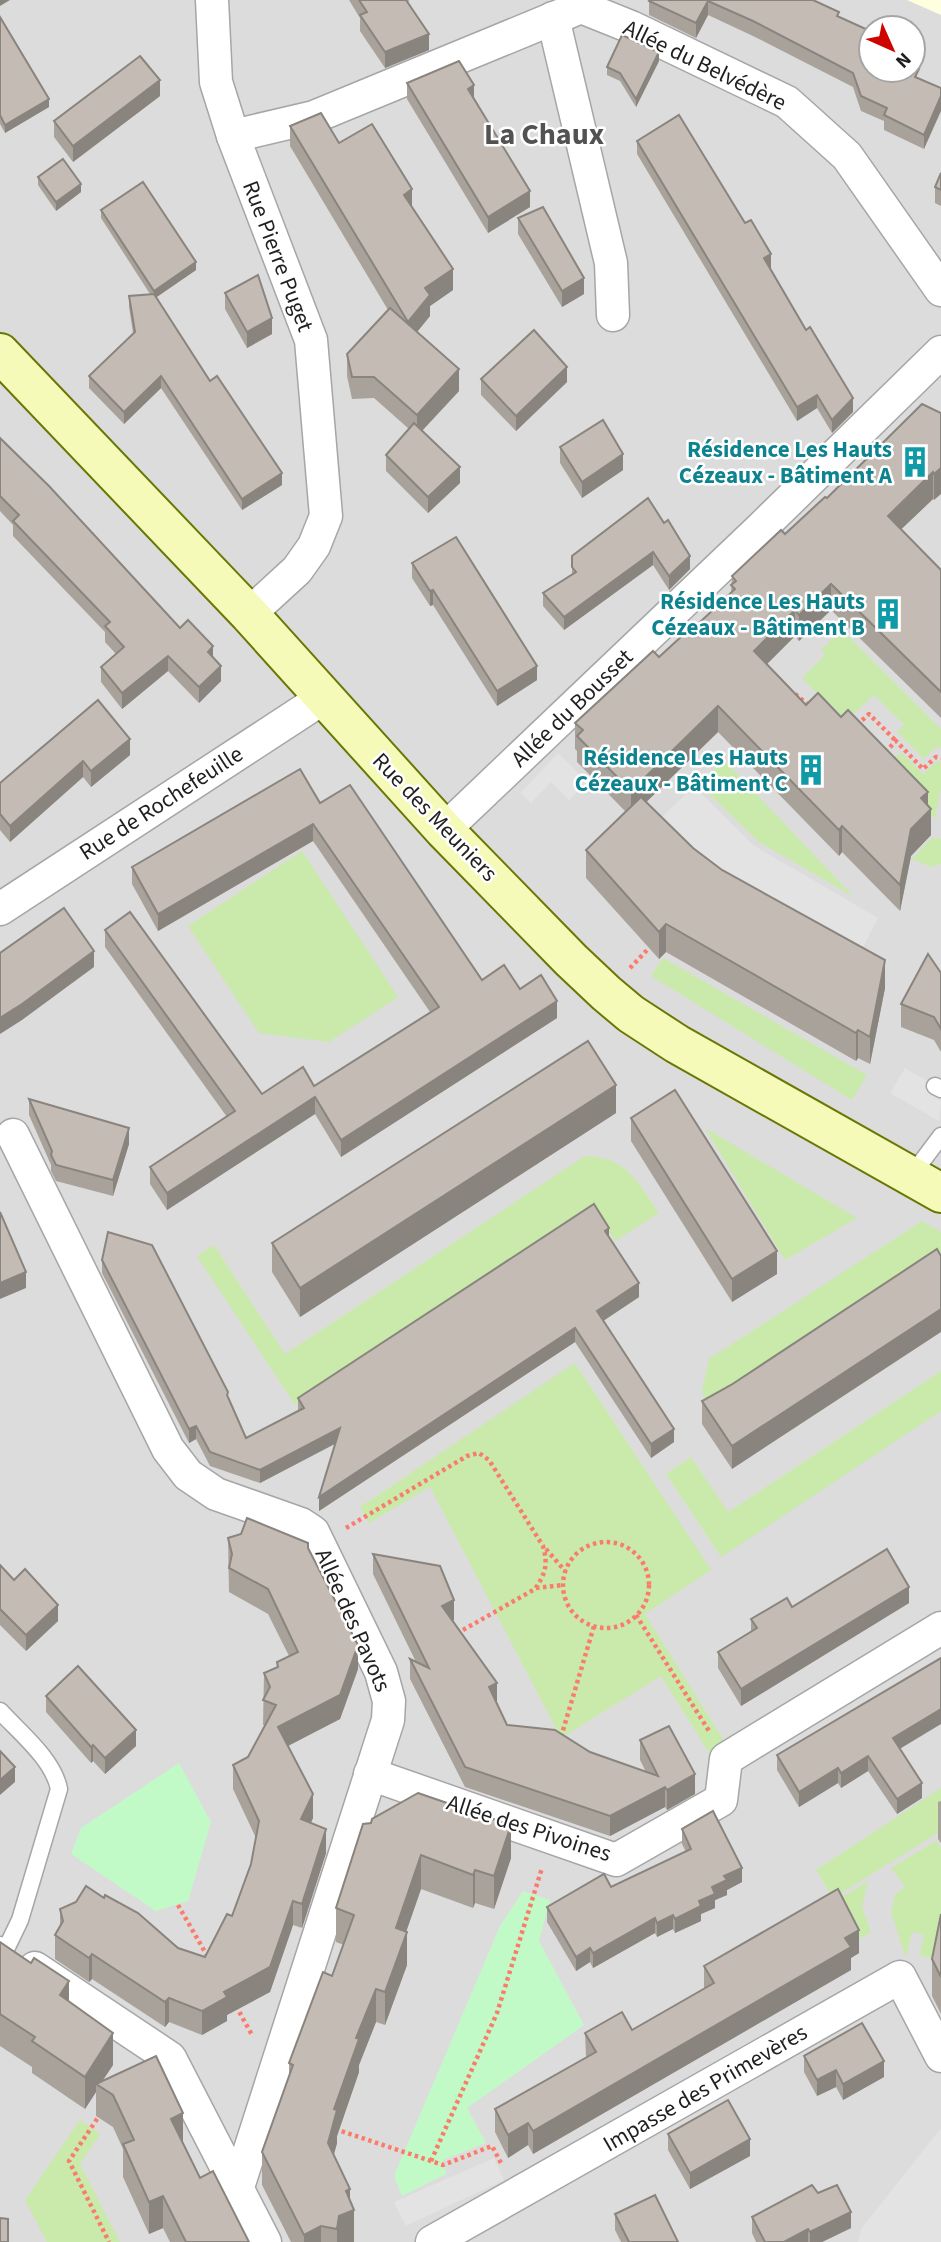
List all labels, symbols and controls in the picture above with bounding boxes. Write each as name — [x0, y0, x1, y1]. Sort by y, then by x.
street label: Allée du Belvédère — [618, 11, 792, 119]
north arrow — [857, 14, 927, 84]
text: N — [889, 46, 917, 74]
district label: La Chaux — [484, 113, 604, 156]
street label: Rue Pierre Puget — [234, 176, 322, 336]
place label: Résidence Les Hauts Cézeaux - Bâtiment A — [679, 433, 893, 492]
building icon: Résidence Les Hauts Cézeaux - Bâtiment A — [898, 445, 932, 479]
place label: Résidence Les Hauts Cézeaux - Bâtiment B — [651, 585, 865, 644]
building icon: Résidence Les Hauts Cézeaux - Bâtiment B — [871, 597, 905, 631]
street label: Allée du Bousset — [504, 641, 641, 775]
street label: Rue de Rochefeuille — [73, 738, 249, 868]
place label: Résidence Les Hauts Cézeaux - Bâtiment C — [575, 741, 788, 800]
street label: Rue des Meuniers — [365, 745, 505, 889]
building icon: Résidence Les Hauts Cézeaux - Bâtiment C — [794, 753, 828, 787]
street label: Allée des Pavots — [307, 1543, 399, 1697]
street label: Allée des Pivoines — [443, 1786, 615, 1870]
street label: Impasse des Primevères — [597, 2016, 813, 2160]

